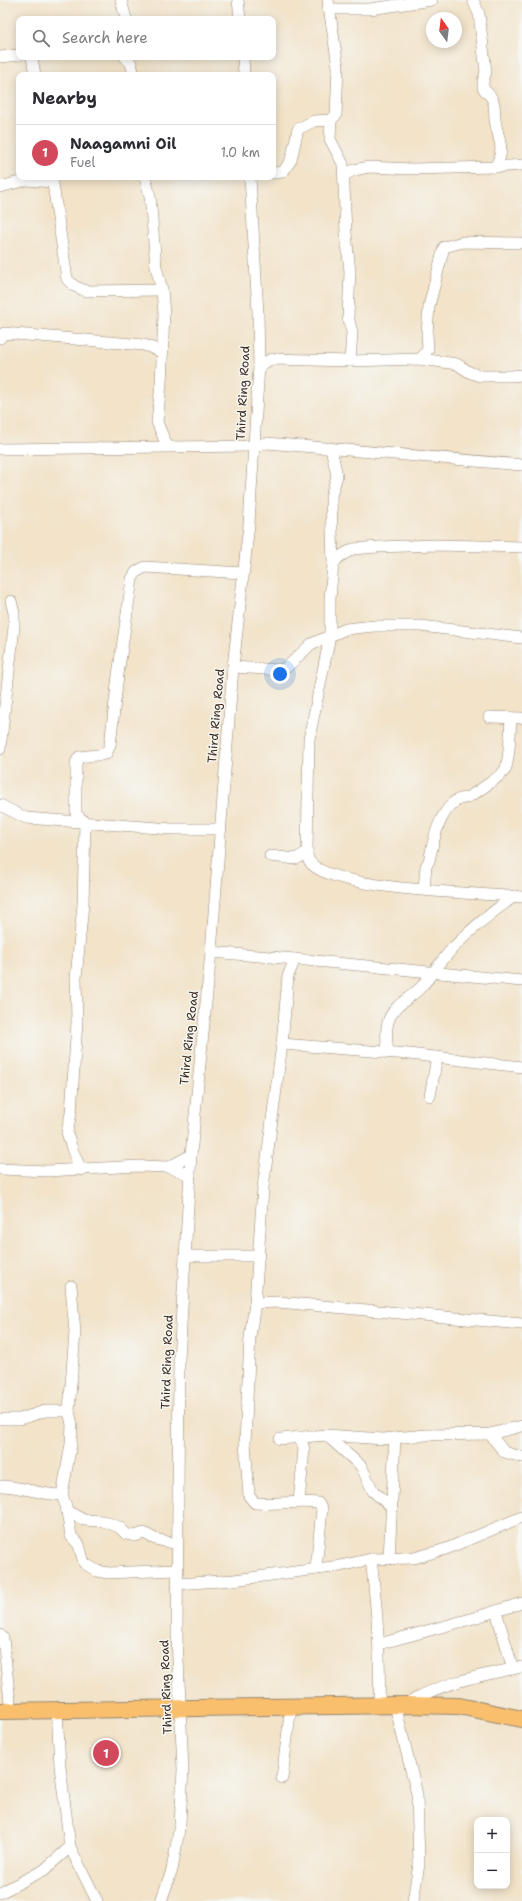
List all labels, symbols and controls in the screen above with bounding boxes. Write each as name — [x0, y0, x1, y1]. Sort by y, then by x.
north arrow — [426, 12, 462, 48]
search box — [16, 16, 276, 60]
icon: search — [30, 27, 52, 49]
text: Search here — [62, 28, 148, 48]
text: Nearby — [32, 87, 97, 109]
text: Naagamni Oil — [70, 134, 176, 154]
text: 1 — [42, 144, 48, 161]
text: 1.0 km — [221, 144, 260, 161]
text: Fuel — [70, 154, 95, 171]
street label: Third Ring Road — [233, 345, 253, 441]
your location — [270, 664, 290, 684]
street label: Third Ring Road — [204, 668, 228, 764]
street label: Third Ring Road — [176, 990, 202, 1086]
street label: Third Ring Road — [157, 1314, 177, 1410]
street label: Third Ring Road — [156, 1639, 176, 1735]
pin: 1 — [93, 1738, 119, 1768]
map controls — [474, 1817, 510, 1889]
button: + — [474, 1817, 510, 1853]
button: − — [474, 1853, 510, 1889]

